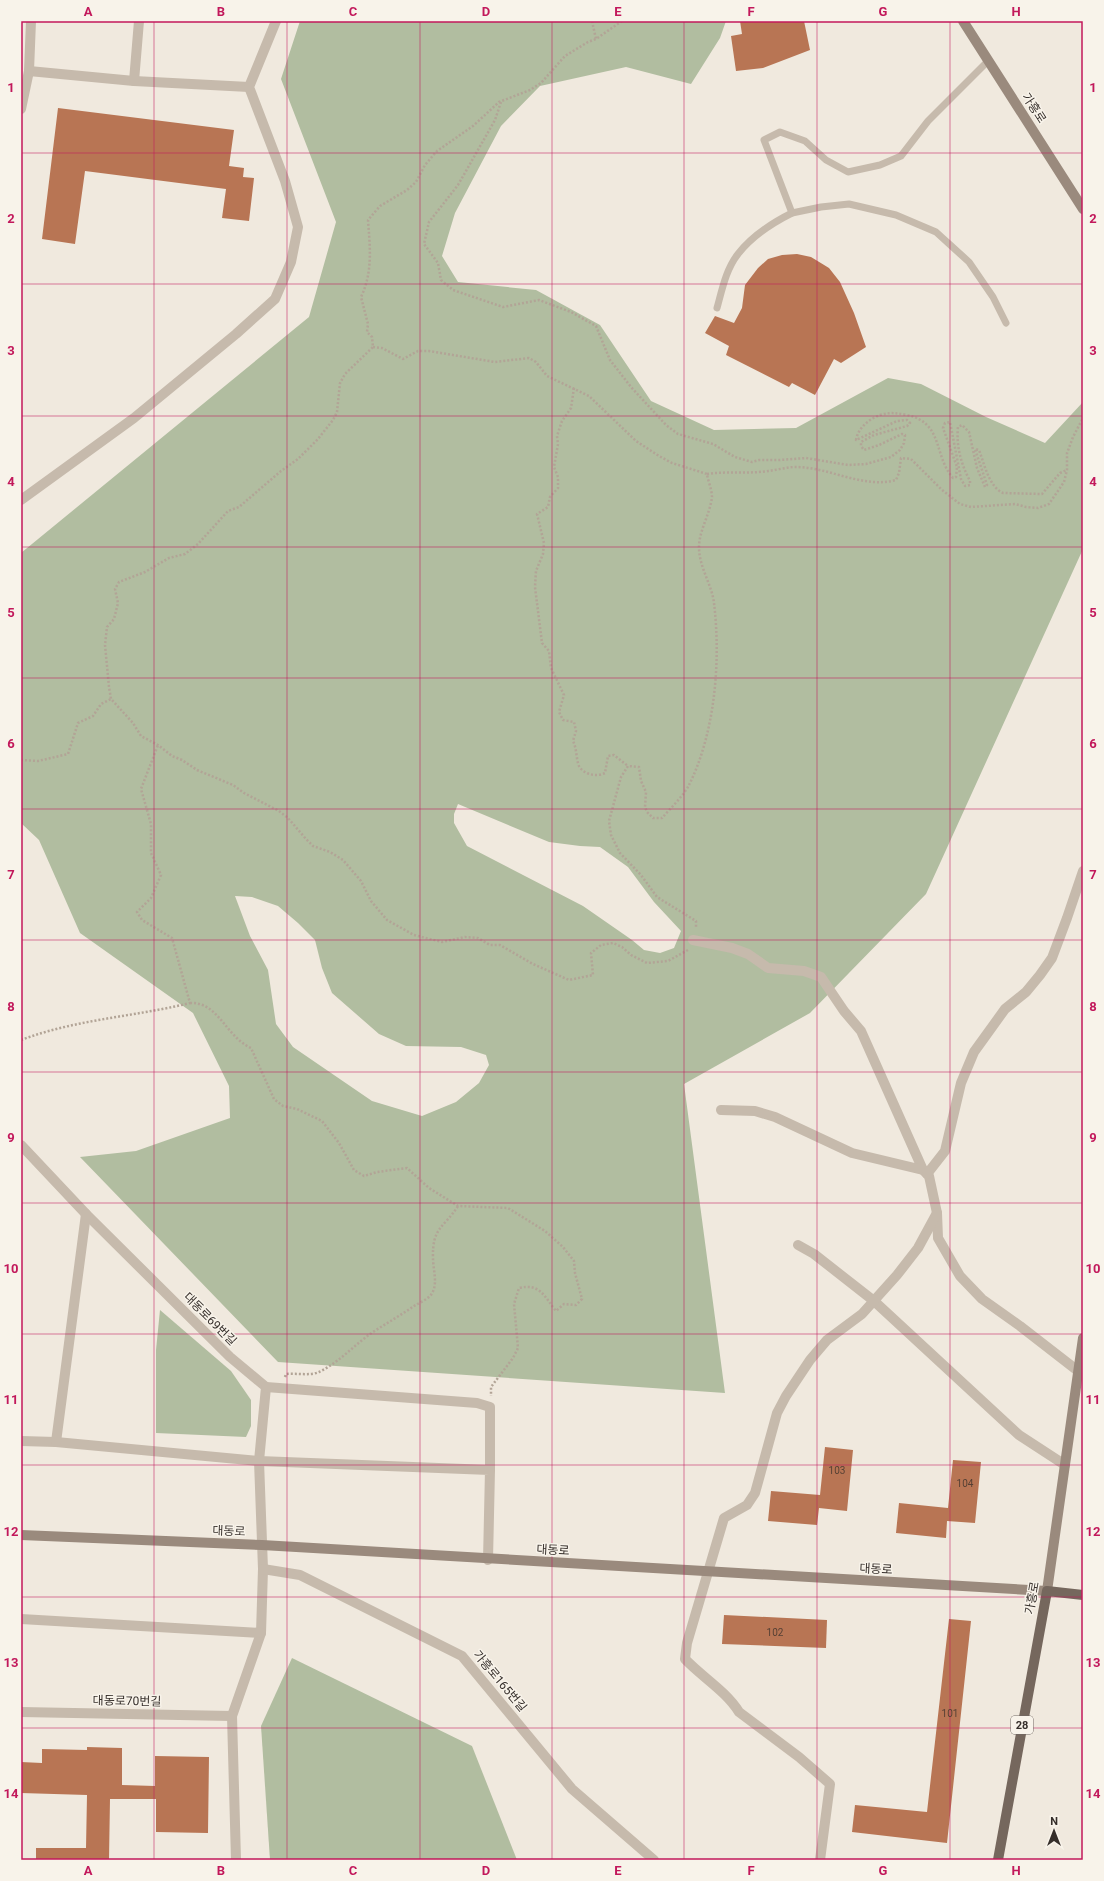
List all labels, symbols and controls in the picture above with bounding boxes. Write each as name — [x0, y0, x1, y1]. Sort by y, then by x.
text: A — [84, 4, 93, 19]
text: B — [217, 4, 225, 19]
text: C — [349, 4, 358, 19]
text: D — [482, 4, 490, 19]
text: E — [614, 4, 622, 19]
text: F — [747, 4, 755, 19]
text: G — [879, 4, 888, 19]
text: H — [1011, 4, 1021, 19]
text: 1 — [7, 80, 15, 95]
text: 1 — [1089, 80, 1097, 95]
street label: 가흥로 — [1019, 90, 1049, 126]
text: 2 — [7, 211, 15, 226]
text: 2 — [1089, 211, 1097, 226]
text: 3 — [7, 343, 15, 358]
text: 3 — [1089, 343, 1097, 358]
text: 4 — [7, 474, 15, 489]
text: 4 — [1089, 474, 1097, 489]
text: 5 — [7, 605, 15, 620]
text: 5 — [1089, 605, 1097, 620]
text: 6 — [7, 736, 15, 751]
text: 6 — [1089, 736, 1097, 751]
text: 7 — [7, 867, 15, 882]
text: 7 — [1089, 867, 1097, 882]
text: 8 — [7, 999, 15, 1014]
text: 8 — [1089, 999, 1097, 1014]
text: 9 — [7, 1130, 15, 1145]
text: 9 — [1089, 1130, 1097, 1145]
text: 10 — [4, 1261, 18, 1276]
text: 10 — [1086, 1261, 1100, 1276]
street label: 대동로69번길 — [181, 1290, 239, 1348]
text: 11 — [4, 1392, 18, 1407]
text: 11 — [1086, 1392, 1100, 1407]
house number: 103 — [829, 1465, 845, 1476]
house number: 104 — [957, 1478, 974, 1489]
street label: 대동로 — [212, 1523, 246, 1539]
text: 12 — [4, 1524, 18, 1539]
text: 12 — [1086, 1524, 1100, 1539]
street label: 대동로 — [536, 1542, 570, 1558]
street label: 대동로 — [859, 1561, 893, 1577]
street label: 가흥로 — [1022, 1580, 1042, 1616]
house number: 102 — [767, 1627, 784, 1638]
street label: 가흥로165번길 — [470, 1648, 530, 1714]
text: 13 — [4, 1655, 18, 1670]
text: 13 — [1086, 1655, 1100, 1670]
street label: 대동로70번길 — [93, 1693, 161, 1709]
house number: 101 — [942, 1708, 958, 1719]
road number: 28 — [1011, 1716, 1033, 1734]
text: 14 — [4, 1786, 19, 1801]
text: 14 — [1086, 1786, 1101, 1801]
north arrow — [1034, 1811, 1074, 1851]
text: N — [1050, 1815, 1058, 1828]
text: A — [84, 1863, 93, 1878]
text: B — [217, 1863, 225, 1878]
text: C — [349, 1863, 358, 1878]
text: D — [482, 1863, 490, 1878]
text: E — [614, 1863, 622, 1878]
text: F — [747, 1863, 755, 1878]
text: G — [879, 1863, 888, 1878]
text: H — [1011, 1863, 1021, 1878]

